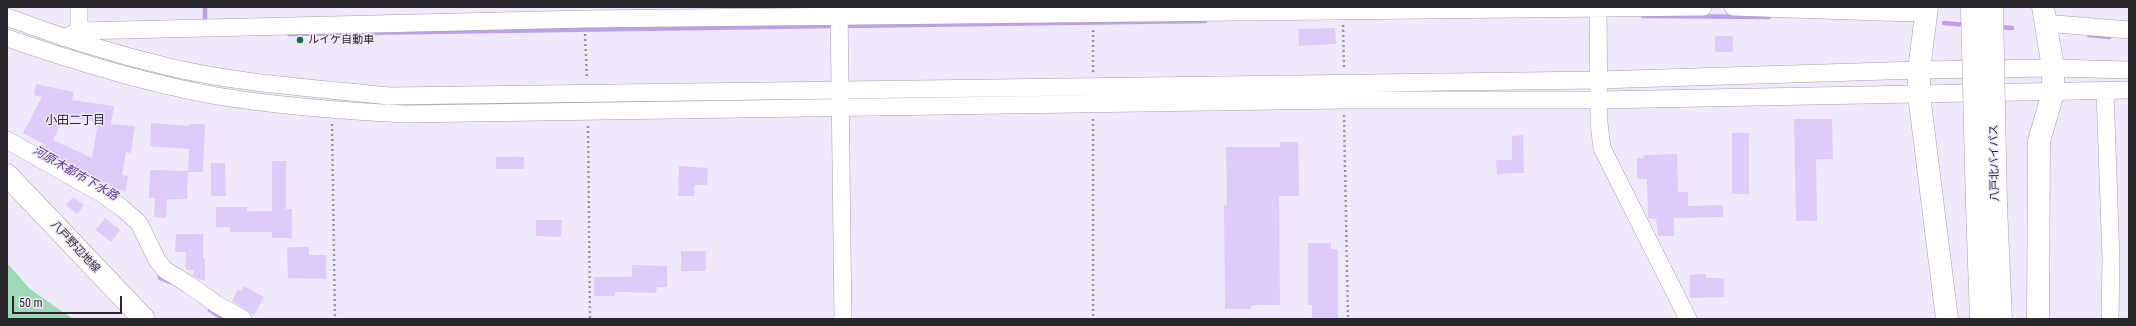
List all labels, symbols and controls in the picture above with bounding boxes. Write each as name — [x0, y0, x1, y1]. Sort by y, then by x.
place label: ルイケ自動車 — [308, 33, 374, 47]
marker: ルイケ自動車 — [295, 35, 305, 45]
district label: 小田二丁目 — [45, 114, 105, 128]
street label: 八戸北バイパス — [1988, 124, 2002, 202]
water label: 河原木都市下水路 — [30, 144, 120, 204]
street label: 八戸野辺地線 — [48, 218, 102, 276]
scale bar — [14, 288, 124, 314]
text: 50 m — [19, 296, 43, 310]

